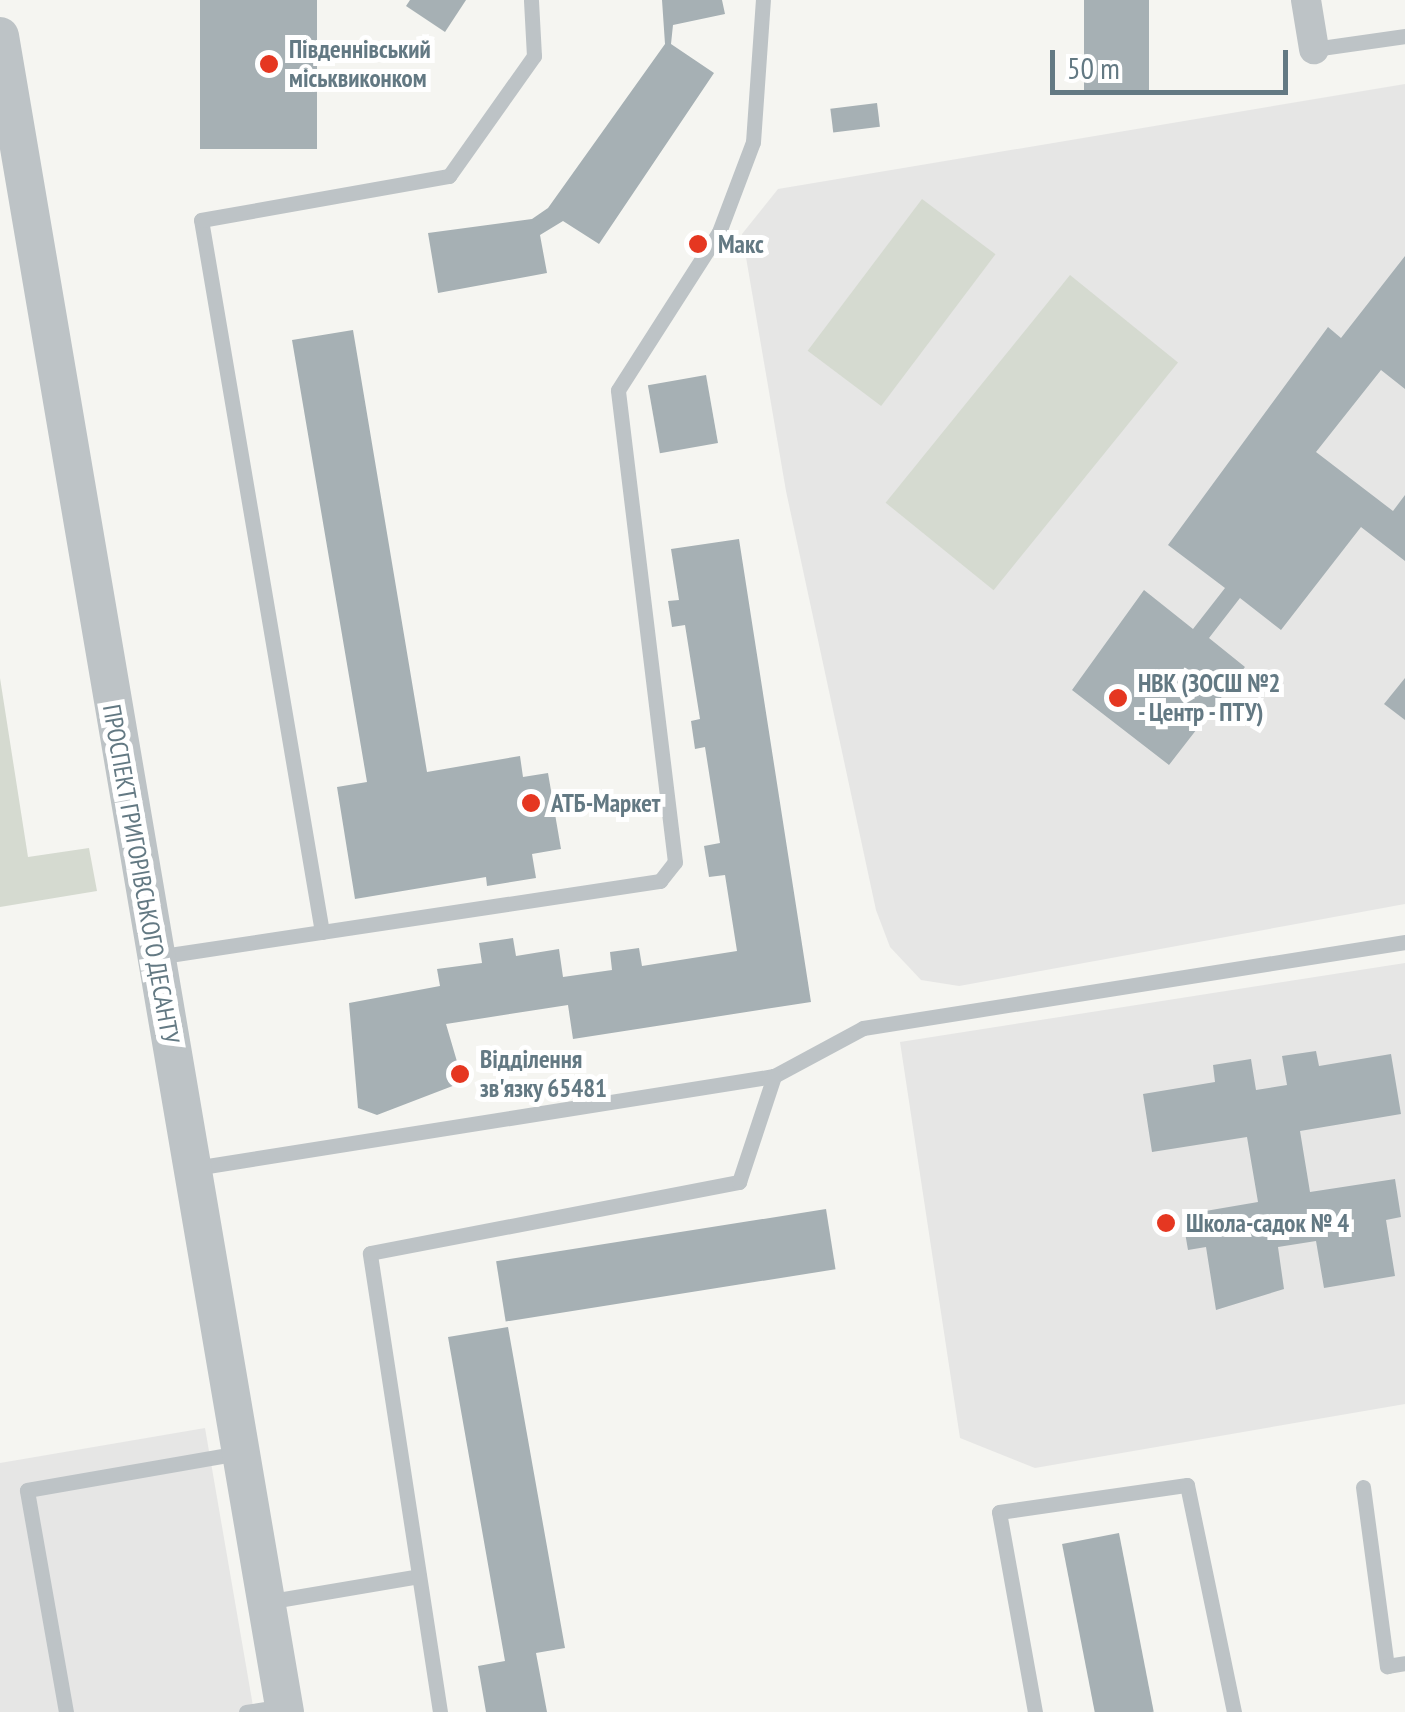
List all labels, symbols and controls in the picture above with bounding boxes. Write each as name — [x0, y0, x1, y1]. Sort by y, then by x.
scale bar — [1055, 30, 1292, 92]
place label: Південнівський міськвиконком — [289, 35, 431, 94]
text: 50 m — [1067, 48, 1120, 87]
marker: Південнівський міськвиконком — [258, 53, 280, 75]
place label: Макс — [718, 229, 764, 259]
marker: Макс — [687, 233, 709, 255]
place label: НВК (ЗОСШ №2 - Центр - ПТУ) — [1138, 669, 1281, 728]
marker: НВК (ЗОСШ №2 - Центр - ПТУ) — [1107, 687, 1129, 709]
street label: ПРОСПЕКТ ГРИГОРІВСЬКОГО ДЕСАНТУ — [96, 701, 186, 1047]
place label: АТБ-Маркет — [551, 788, 660, 818]
marker: АТБ-Маркет — [520, 792, 542, 814]
place label: Відділення зв'язку 65481 — [480, 1045, 608, 1104]
marker: Відділення зв'язку 65481 — [449, 1063, 471, 1085]
place label: Школа-садок № 4 — [1186, 1208, 1349, 1238]
marker: Школа-садок № 4 — [1155, 1212, 1177, 1234]

